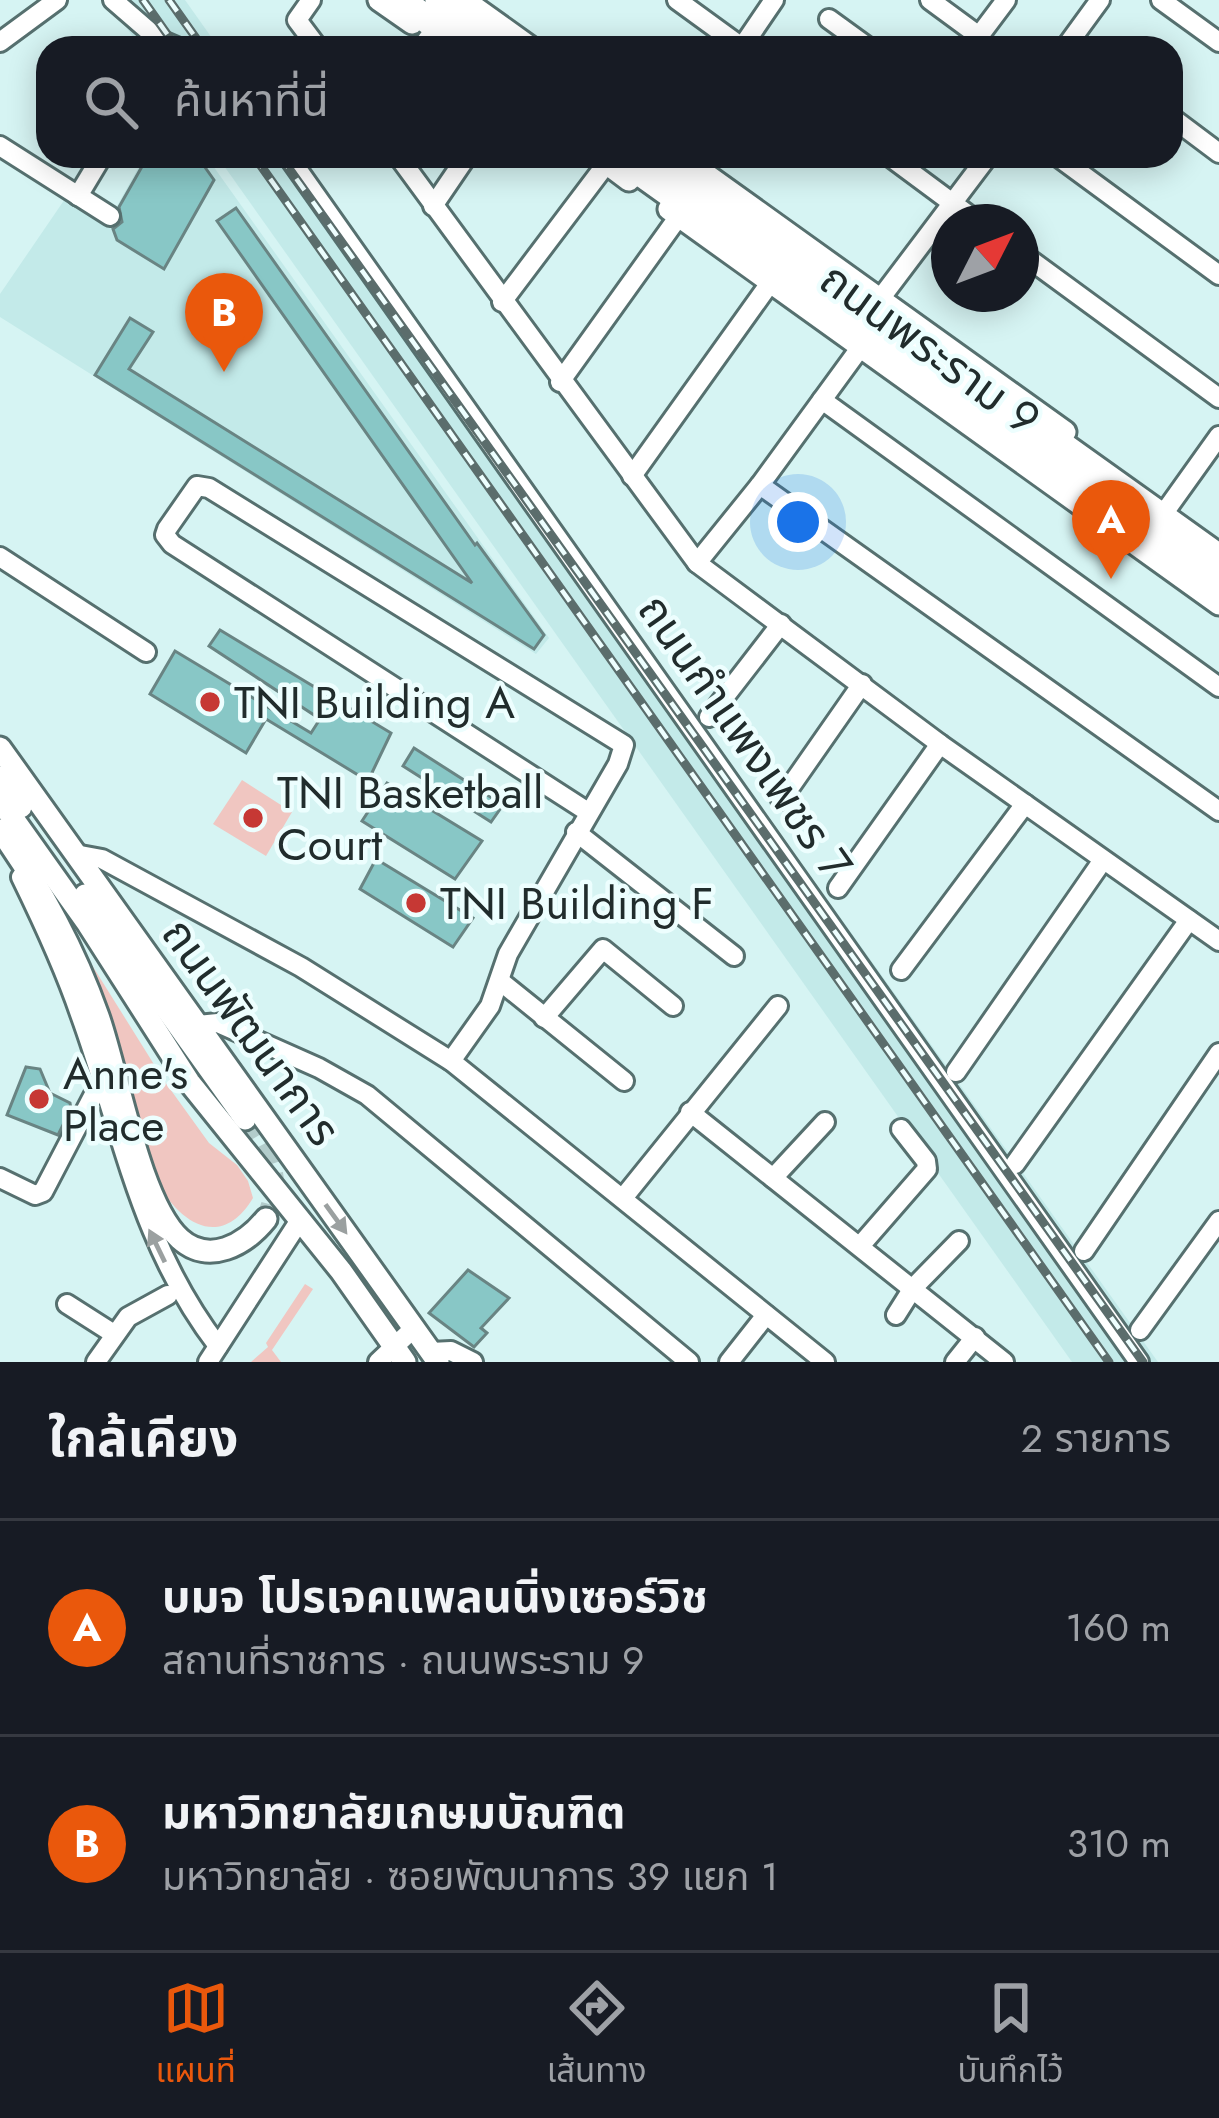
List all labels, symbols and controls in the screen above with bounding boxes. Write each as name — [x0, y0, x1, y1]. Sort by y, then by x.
search box — [36, 36, 1183, 168]
text: ค้นหาที่นี่ — [174, 68, 329, 133]
icon: search — [78, 69, 144, 135]
north arrow — [931, 204, 1039, 312]
street label: ถนนพระราม 9 — [807, 247, 1053, 451]
pin: B — [185, 273, 263, 372]
pin: A — [1072, 480, 1150, 579]
your location — [768, 492, 828, 552]
street label: ถนนกำแพงเพชร 7 — [622, 581, 868, 893]
place label: TNI Building A — [234, 670, 515, 735]
marker: TNI Building A — [197, 689, 223, 715]
place label: TNI Basketball Court — [277, 760, 543, 877]
marker: TNI Basketball Court — [240, 805, 266, 831]
place label: TNI Building F — [440, 871, 714, 936]
marker: TNI Building F — [403, 890, 429, 916]
street label: ถนนพัฒนาการ — [146, 905, 356, 1159]
place label: Anne's Place — [63, 1041, 188, 1158]
marker: Anne's Place — [26, 1086, 52, 1112]
one-way arrow — [324, 1203, 347, 1235]
one-way arrow — [148, 1229, 168, 1264]
text: ใกล้เคียง — [48, 1401, 238, 1475]
text: 2 รายการ — [1021, 1410, 1171, 1467]
text: บมจ โปรเจคแพลนนิ่งเซอร์วิช — [162, 1564, 708, 1629]
text: A — [73, 1599, 101, 1656]
text: 160 m — [1065, 1599, 1171, 1656]
text: สถานที่ราชการ · ถนนพระราม 9 — [162, 1632, 645, 1689]
text: มหาวิทยาลัยเกษมบัณฑิต — [162, 1780, 626, 1845]
text: B — [74, 1815, 100, 1872]
text: 310 m — [1067, 1815, 1171, 1872]
text: มหาวิทยาลัย · ซอยพัฒนาการ 39 แยก 1 — [162, 1848, 779, 1905]
tab: แผนที่ — [155, 1975, 236, 2097]
tab: เส้นทาง — [547, 1975, 647, 2097]
tab: บันทึกไว้ — [958, 1975, 1064, 2097]

